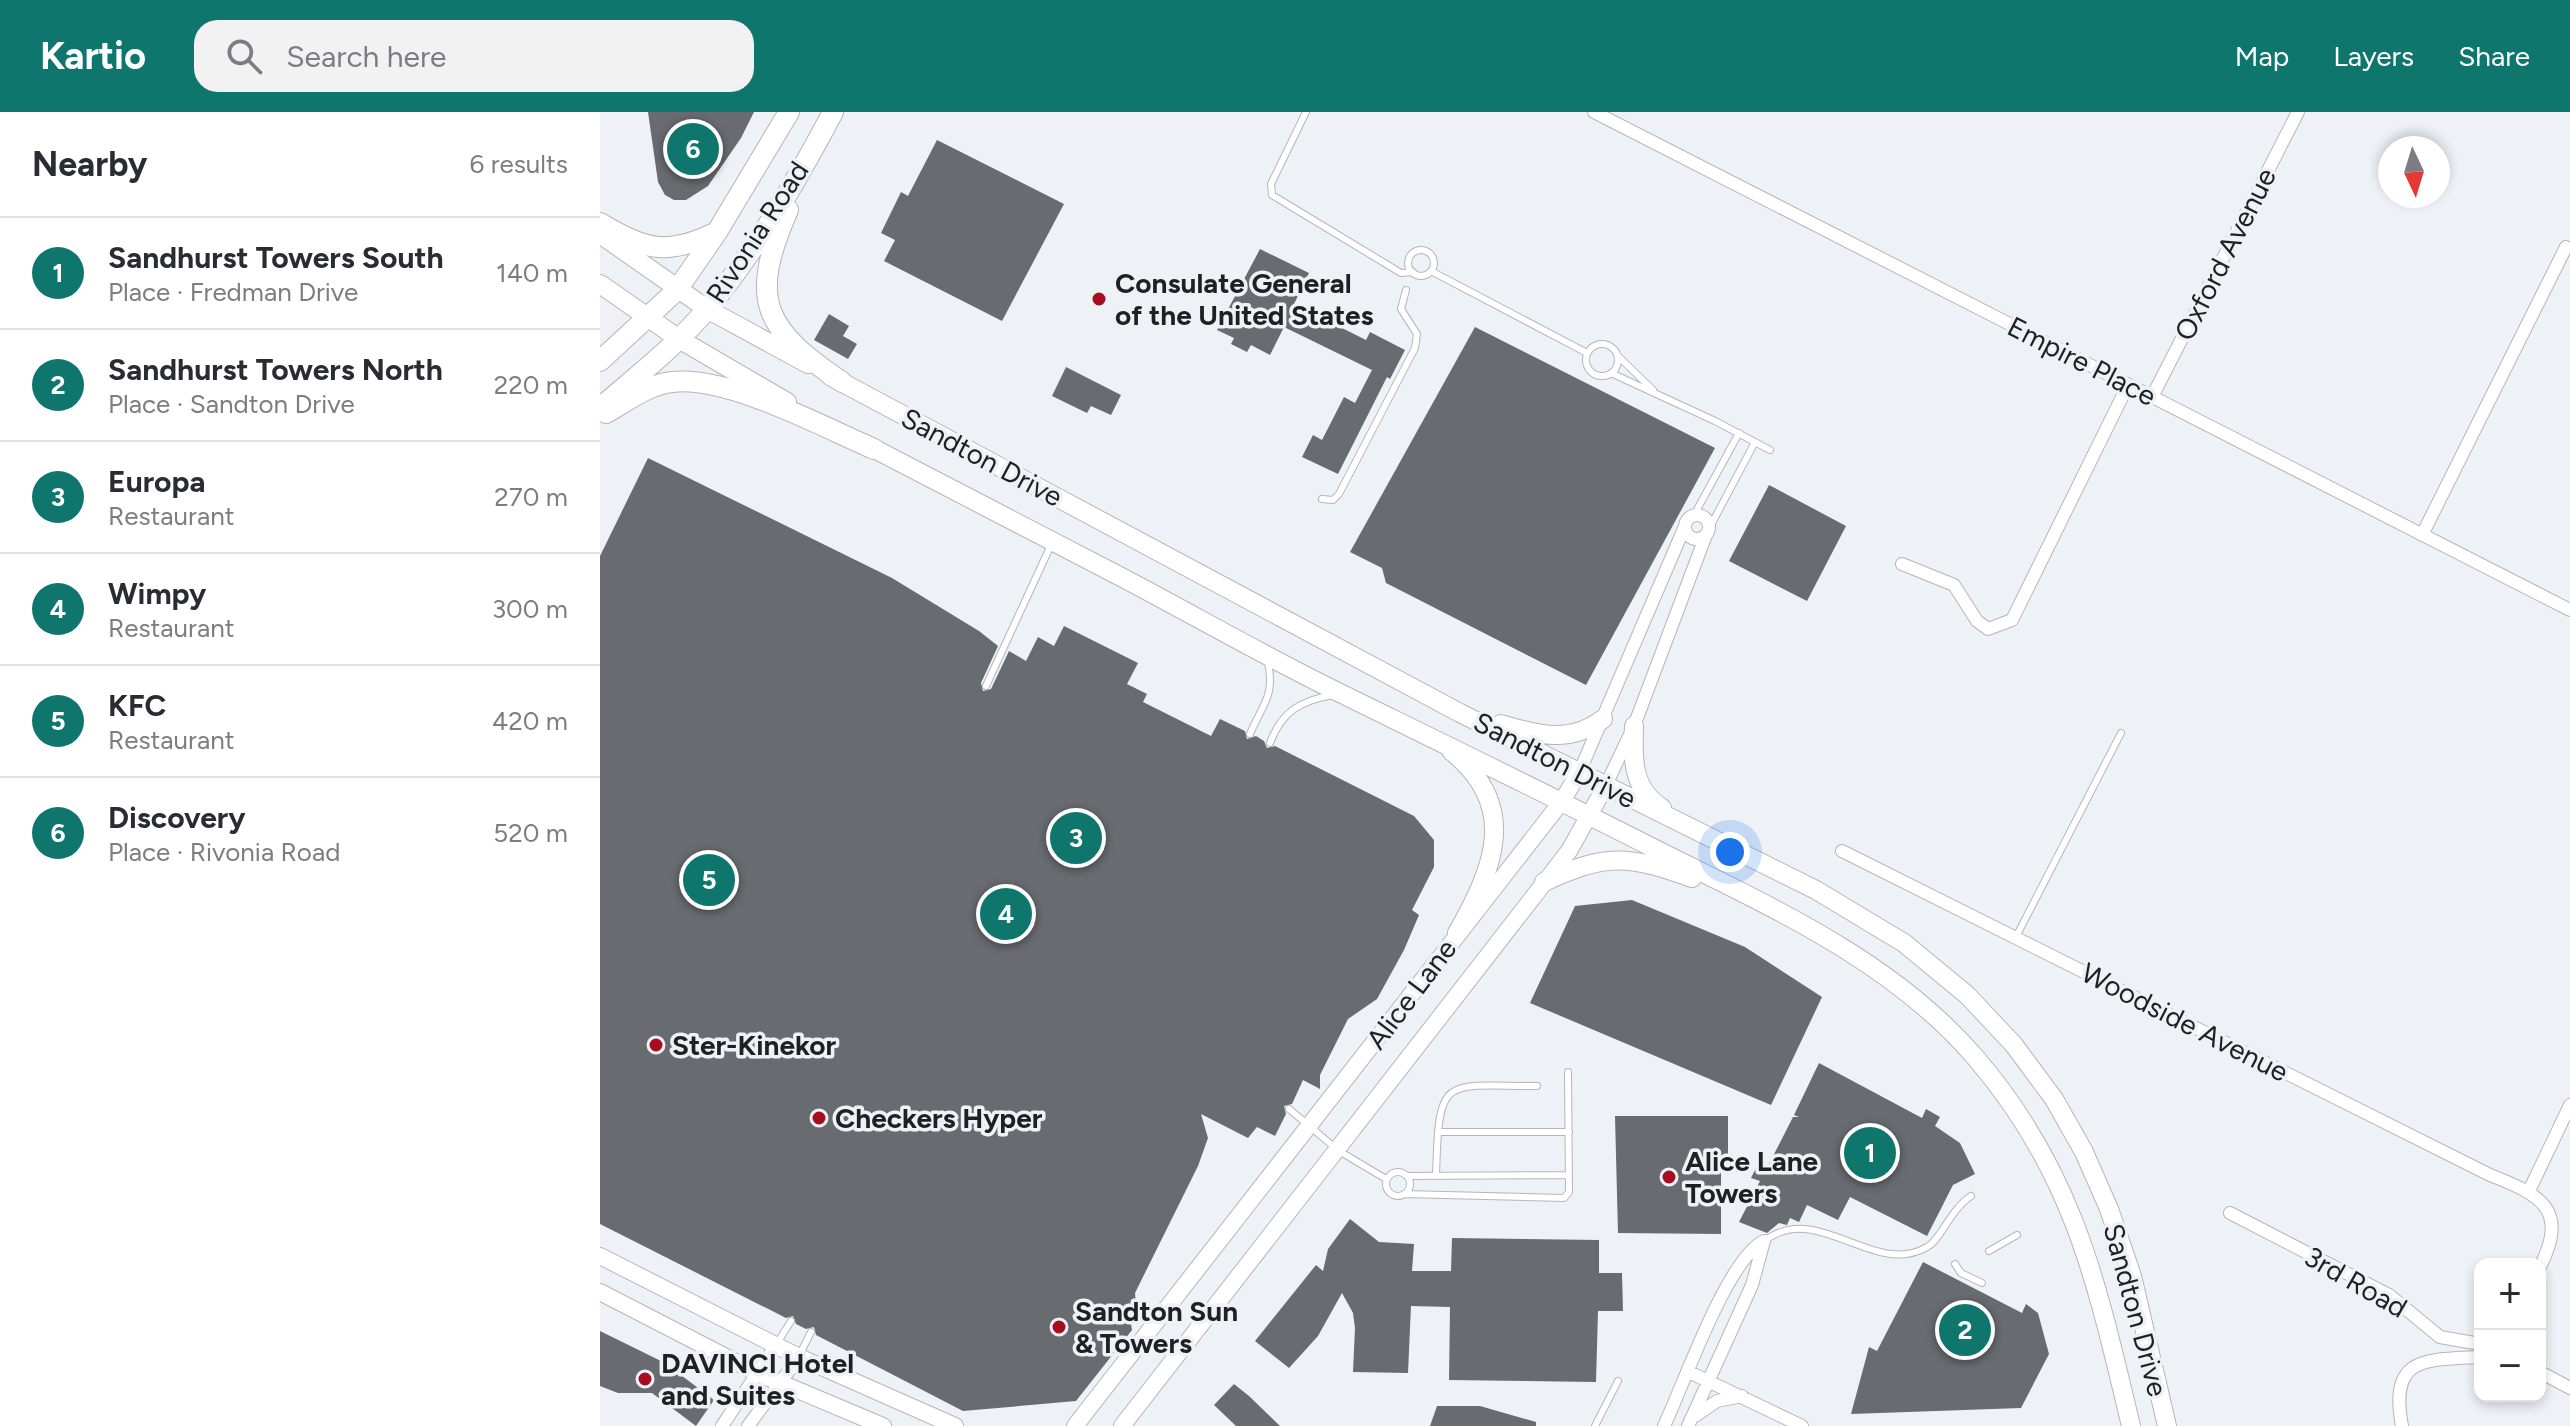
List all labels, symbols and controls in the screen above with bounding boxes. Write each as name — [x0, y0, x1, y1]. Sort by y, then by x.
search box — [194, 20, 754, 92]
text: Kartio — [40, 33, 146, 79]
icon: search — [222, 34, 266, 78]
text: Search here — [286, 38, 446, 75]
text: Map — [2235, 39, 2289, 73]
text: Layers — [2333, 39, 2414, 73]
text: Share — [2458, 39, 2530, 73]
pin: 6 — [667, 119, 719, 179]
north arrow — [2378, 136, 2450, 208]
text: Nearby — [32, 144, 147, 185]
text: 6 results — [470, 148, 568, 180]
street label: Rivonia Road — [699, 155, 815, 309]
street label: Oxford Avenue — [2167, 162, 2283, 346]
text: Sandhurst Towers South — [108, 239, 444, 276]
text: 1 — [53, 257, 63, 289]
text: 140 m — [496, 257, 568, 289]
place label: Consulate General of the United States — [1115, 266, 1374, 332]
text: Place · Fredman Drive — [108, 276, 358, 308]
marker: Consulate General of the United States — [1090, 290, 1108, 308]
street label: Empire Place — [2002, 309, 2162, 413]
text: Sandhurst Towers North — [108, 351, 443, 388]
text: 2 — [50, 369, 66, 401]
text: 220 m — [494, 369, 568, 401]
text: Place · Sandton Drive — [108, 388, 355, 420]
street label: Sandton Drive — [896, 400, 1068, 514]
text: Europa — [108, 463, 206, 500]
text: 3 — [51, 481, 65, 513]
text: 270 m — [494, 481, 568, 513]
text: Restaurant — [108, 500, 235, 532]
text: Wimpy — [108, 575, 206, 612]
text: 4 — [50, 593, 66, 625]
text: 300 m — [492, 593, 568, 625]
text: Restaurant — [108, 612, 235, 644]
text: KFC — [108, 687, 166, 724]
text: 5 — [50, 705, 66, 737]
text: 420 m — [492, 705, 568, 737]
street label: Sandton Drive — [1468, 705, 1642, 815]
text: Restaurant — [108, 724, 235, 756]
text: Discovery — [108, 799, 245, 836]
pin: 3 — [1050, 808, 1102, 868]
text: 6 — [50, 817, 66, 849]
text: 520 m — [493, 817, 568, 849]
your location — [1710, 832, 1750, 872]
text: Place · Rivonia Road — [108, 836, 340, 868]
pin: 5 — [683, 850, 735, 910]
pin: 4 — [980, 884, 1032, 944]
street label: Alice Lane — [1359, 932, 1463, 1056]
street label: Woodside Avenue — [2076, 955, 2294, 1089]
place label: Ster-Kinekor — [672, 1028, 837, 1062]
marker: Ster-Kinekor — [647, 1036, 665, 1054]
place label: Checkers Hyper — [835, 1101, 1043, 1135]
marker: Checkers Hyper — [810, 1109, 828, 1127]
pin: 1 — [1844, 1123, 1896, 1183]
place label: Alice Lane Towers — [1685, 1144, 1818, 1210]
marker: Alice Lane Towers — [1660, 1168, 1678, 1186]
street label: Sandton Drive — [2097, 1220, 2175, 1400]
street label: 3rd Road — [2299, 1239, 2413, 1325]
map controls — [2474, 1258, 2546, 1402]
button: + — [2474, 1258, 2546, 1330]
place label: Sandton Sun & Towers — [1075, 1294, 1238, 1360]
pin: 2 — [1939, 1300, 1991, 1360]
marker: Sandton Sun & Towers — [1050, 1318, 1068, 1336]
button: − — [2474, 1330, 2546, 1402]
place label: DAVINCI Hotel and Suites — [661, 1346, 854, 1412]
marker: DAVINCI Hotel and Suites — [636, 1370, 654, 1388]

